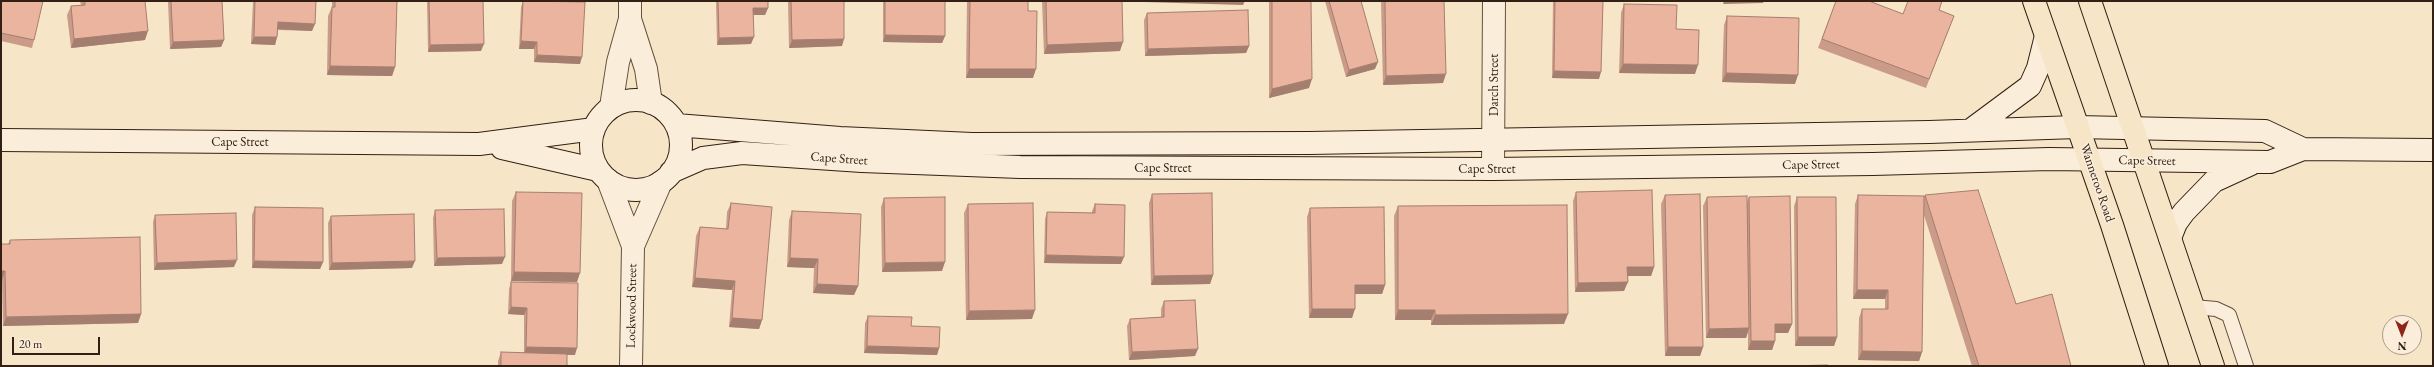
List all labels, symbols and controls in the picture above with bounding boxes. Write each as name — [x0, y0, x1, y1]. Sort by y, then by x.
street label: Darch Street — [1486, 54, 1502, 116]
street label: Cape Street — [211, 134, 269, 150]
street label: Wanneroo Road — [2076, 142, 2118, 224]
street label: Cape Street — [810, 149, 868, 169]
street label: Cape Street — [2118, 153, 2176, 169]
street label: Cape Street — [1782, 157, 1840, 173]
street label: Cape Street — [1134, 160, 1192, 176]
street label: Cape Street — [1458, 161, 1516, 177]
street label: Lockwood Street — [623, 264, 641, 348]
north arrow — [2382, 315, 2422, 355]
scale bar — [14, 329, 102, 355]
text: 20 m — [19, 336, 42, 352]
text: N — [2398, 339, 2406, 353]

